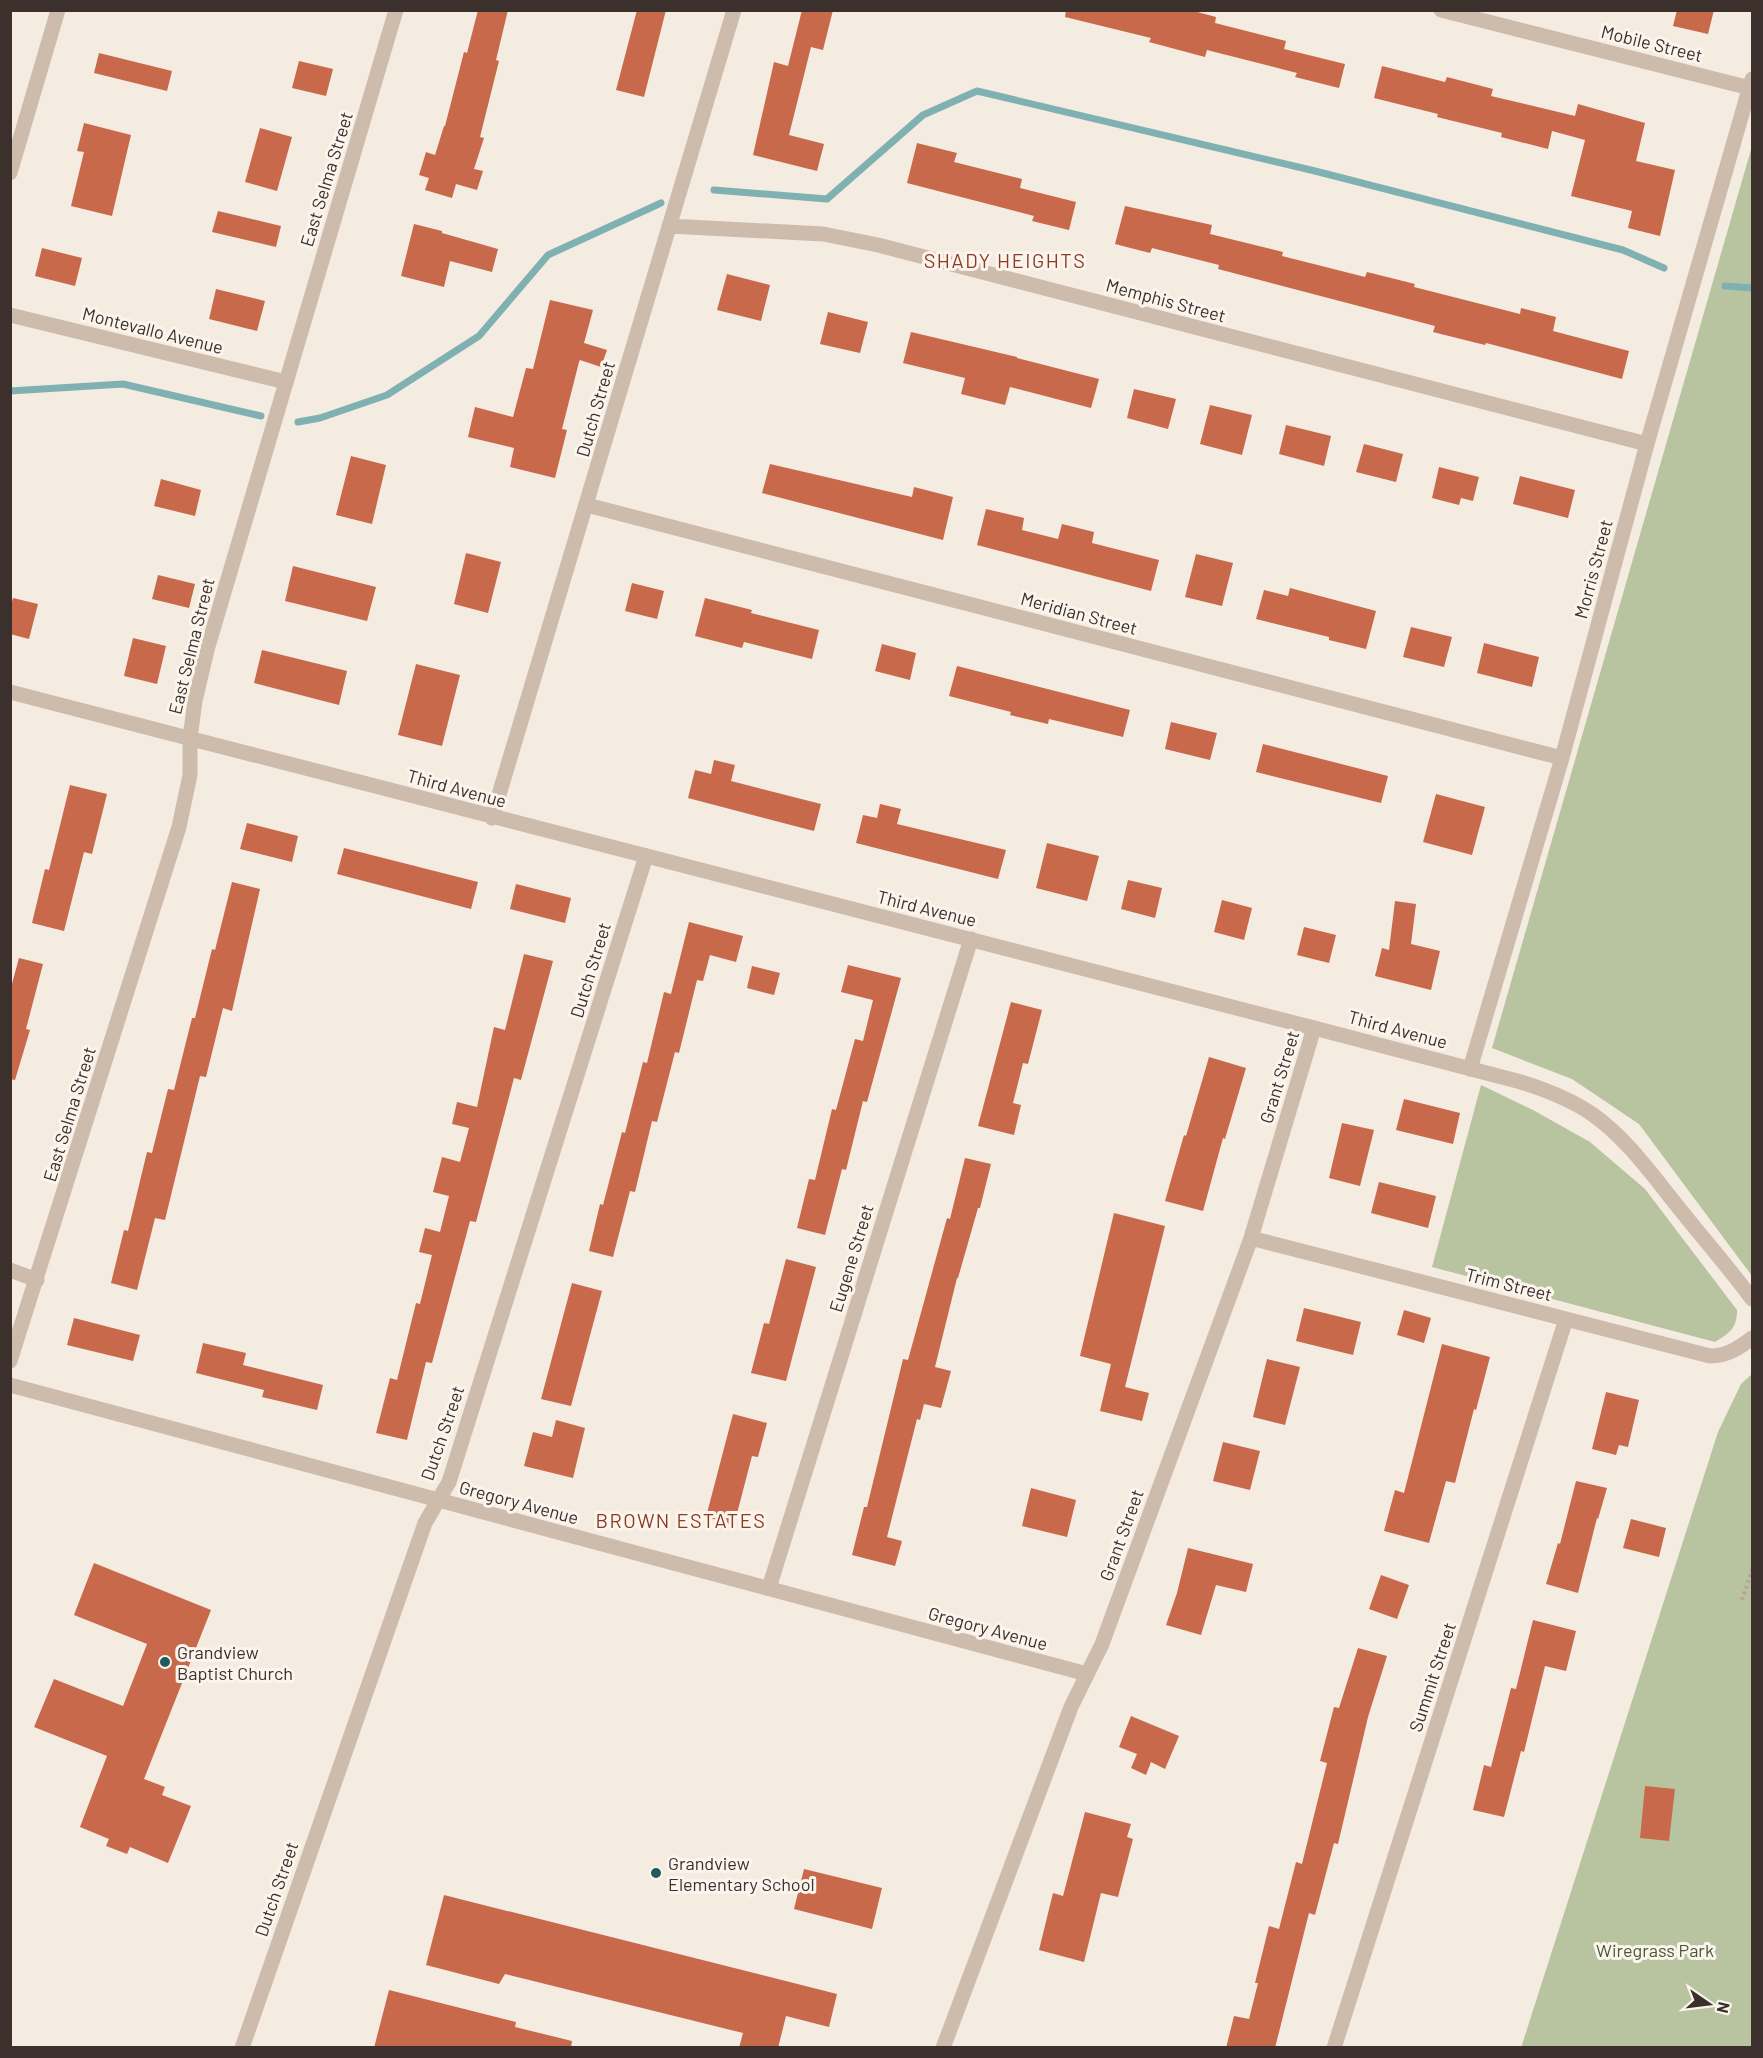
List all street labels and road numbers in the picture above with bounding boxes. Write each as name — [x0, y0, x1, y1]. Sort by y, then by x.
street label: Mobile Street — [1599, 20, 1705, 66]
street label: East Selma Street — [295, 109, 357, 249]
street label: Memphis Street — [1104, 273, 1228, 327]
street label: Montevallo Avenue — [80, 302, 226, 358]
street label: Dutch Street — [571, 359, 619, 459]
street label: Morris Street — [1569, 517, 1617, 621]
street label: East Selma Street — [163, 575, 219, 717]
street label: Meridian Street — [1018, 587, 1140, 639]
street label: Third Avenue — [405, 764, 509, 812]
street label: Third Avenue — [875, 885, 979, 931]
street label: Dutch Street — [565, 920, 615, 1020]
street label: Third Avenue — [1346, 1005, 1450, 1053]
street label: Grant Street — [1254, 1028, 1304, 1126]
street label: East Selma Street — [38, 1044, 100, 1184]
street label: Eugene Street — [824, 1201, 878, 1315]
street label: Trim Street — [1464, 1263, 1554, 1305]
street label: Dutch Street — [416, 1383, 468, 1483]
street label: Gregory Avenue — [457, 1475, 581, 1529]
street label: Grant Street — [1094, 1486, 1148, 1584]
street label: Gregory Avenue — [926, 1601, 1050, 1655]
street label: Summit Street — [1404, 1619, 1460, 1735]
street label: Dutch Street — [250, 1839, 302, 1939]

